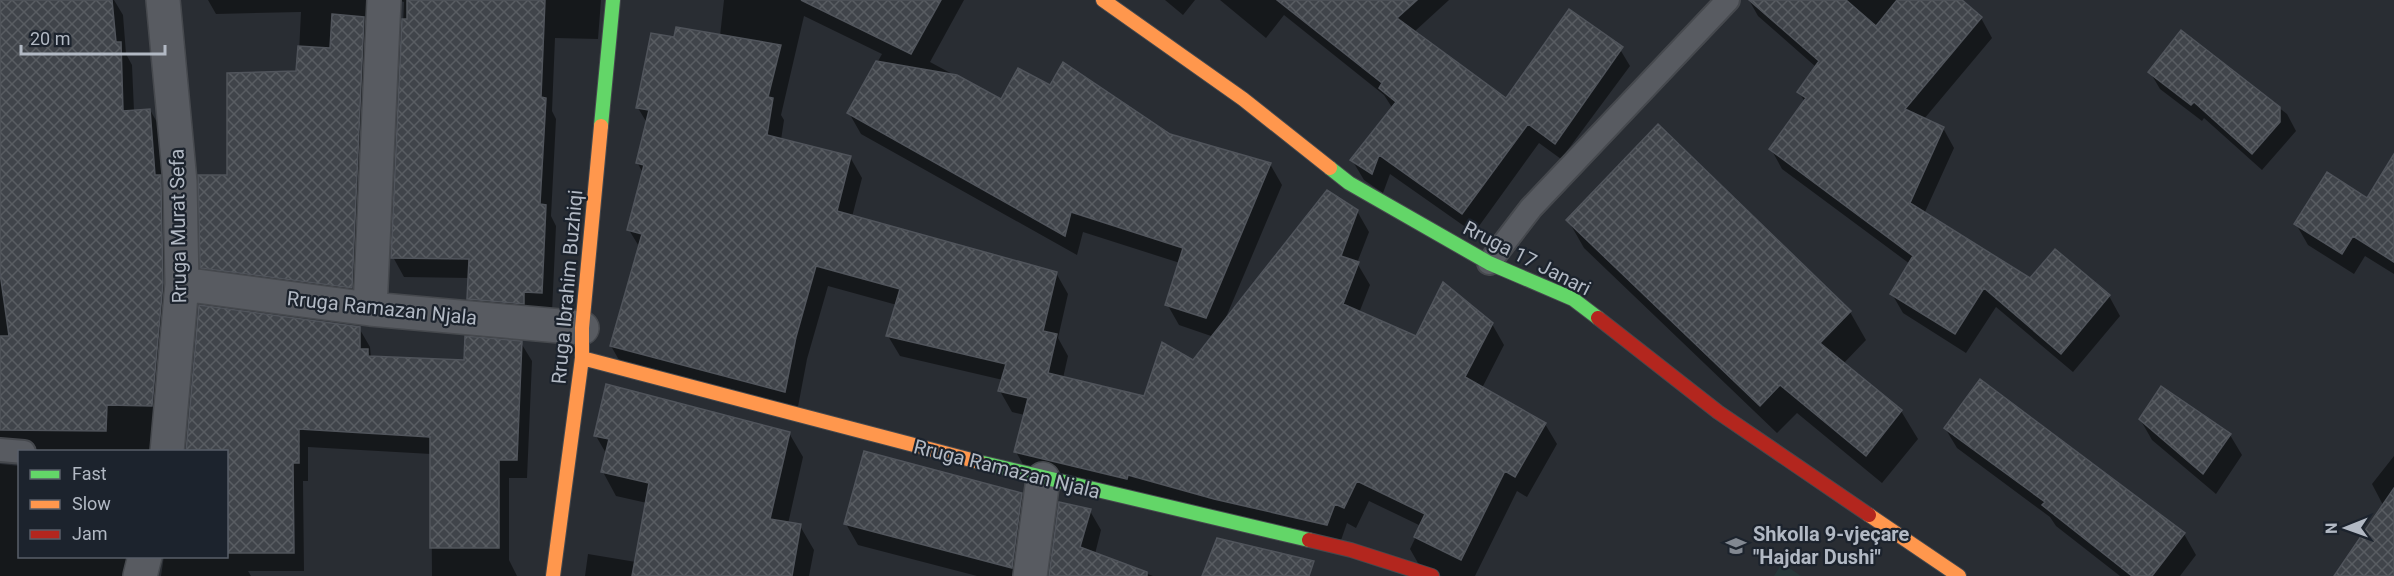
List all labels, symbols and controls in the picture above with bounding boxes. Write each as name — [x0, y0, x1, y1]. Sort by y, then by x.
scale bar — [21, 18, 165, 56]
text: 20 m — [30, 28, 70, 49]
street label: Rruga Murat Sefa — [165, 148, 191, 304]
street label: Rruga Ibrahim Buzhiqi — [547, 189, 587, 385]
street label: Rruga 17 Janari — [1459, 216, 1595, 300]
street label: Rruga Ramazan Njala — [286, 286, 478, 330]
street label: Rruga Ramazan Njala — [911, 434, 1103, 504]
legend — [18, 450, 228, 558]
text: Fast — [72, 463, 107, 484]
text: Slow — [72, 493, 111, 514]
north arrow — [2316, 498, 2376, 558]
place label: Shkolla 9-vjeçare "Hajdar Dushi" — [1753, 522, 1909, 569]
text: N — [2322, 522, 2341, 534]
text: Jam — [72, 523, 108, 544]
school or university icon: Shkolla 9-vjeçare "Hajdar Dushi" — [1724, 534, 1748, 558]

